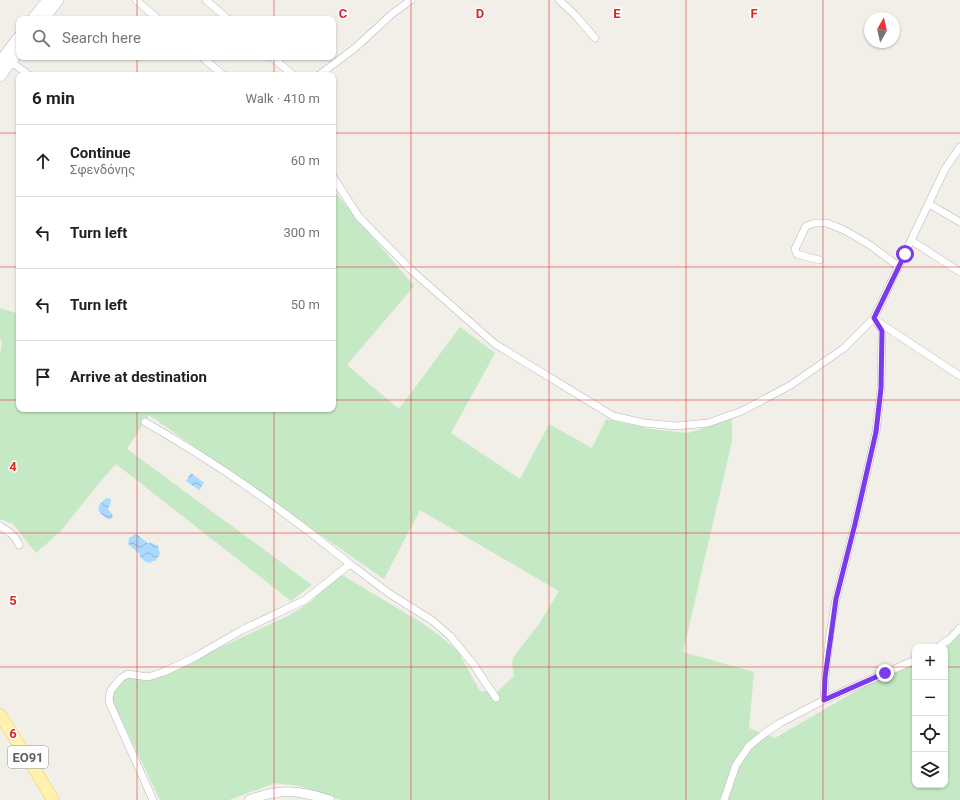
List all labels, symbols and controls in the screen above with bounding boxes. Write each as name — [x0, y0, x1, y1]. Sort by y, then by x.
text: C — [339, 6, 348, 21]
text: D — [476, 6, 484, 21]
text: E — [613, 6, 621, 21]
text: F — [750, 6, 758, 21]
north arrow — [864, 12, 900, 48]
search box — [16, 16, 336, 60]
icon: search — [30, 27, 52, 49]
text: Search here — [62, 29, 141, 47]
text: 6 min — [32, 88, 75, 108]
text: Walk · 410 m — [245, 91, 320, 106]
text: Continue — [70, 144, 131, 162]
icon: ahead — [32, 150, 54, 172]
text: 60 m — [291, 153, 320, 168]
text: Σφενδόνης — [70, 162, 135, 177]
icon: left — [32, 222, 54, 244]
text: Turn left — [70, 224, 127, 242]
text: 300 m — [283, 225, 320, 240]
route start — [896, 245, 914, 263]
icon: left — [32, 294, 54, 316]
text: Turn left — [70, 296, 127, 314]
text: 50 m — [291, 297, 320, 312]
icon: arrive — [32, 366, 54, 388]
text: Arrive at destination — [70, 368, 207, 386]
text: 4 — [9, 459, 17, 474]
text: 5 — [9, 593, 17, 608]
map controls — [912, 644, 948, 788]
button: + — [912, 644, 948, 680]
route end — [876, 664, 894, 682]
button: − — [912, 680, 948, 716]
button: locate — [912, 716, 948, 752]
text: 6 — [9, 726, 17, 741]
road number: ΕΟ91 — [8, 746, 48, 768]
button: layers — [912, 752, 948, 788]

